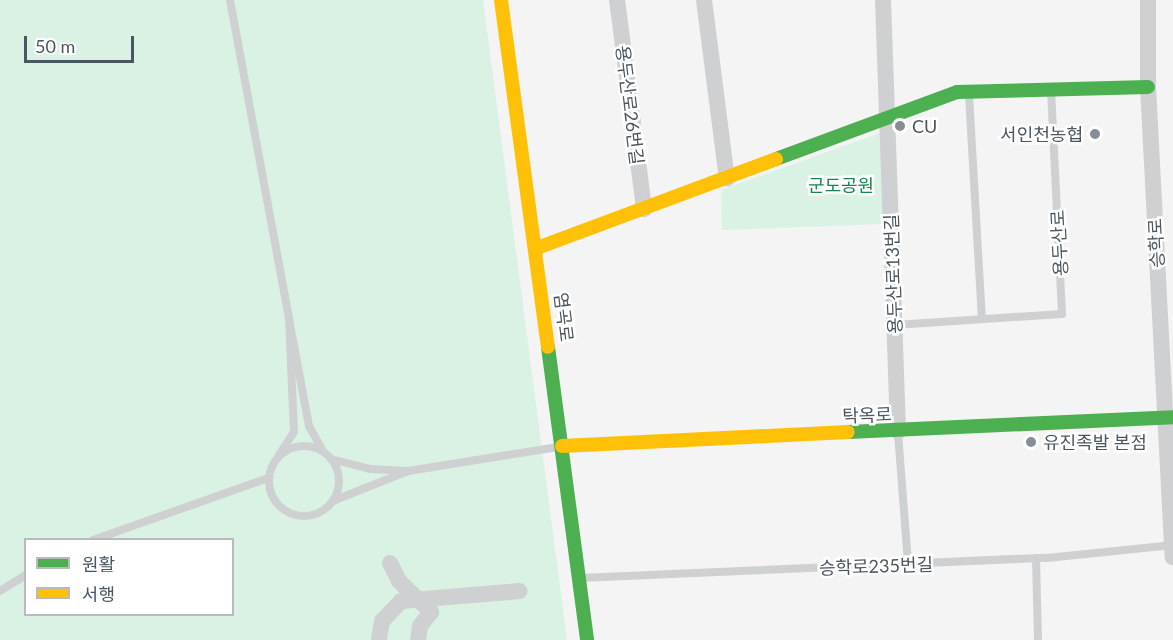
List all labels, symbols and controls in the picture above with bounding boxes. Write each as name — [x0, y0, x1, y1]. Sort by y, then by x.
scale bar — [27, 24, 136, 62]
text: 50 m — [35, 35, 75, 57]
street label: 용두산로26번길 — [612, 44, 648, 166]
place label: CU — [912, 115, 937, 137]
marker: CU — [893, 119, 907, 133]
place label: 서인천농협 — [1000, 123, 1083, 145]
marker: 서인천농협 — [1088, 127, 1102, 141]
park label: 군도공원 — [808, 174, 874, 196]
street label: 용두산로 — [1046, 209, 1072, 277]
street label: 용두산로13번길 — [880, 214, 906, 334]
street label: 승학로 — [1144, 218, 1168, 268]
street label: 염곡로 — [550, 291, 578, 343]
street label: 탁옥로 — [842, 403, 892, 427]
place label: 유진족발 본점 — [1043, 431, 1147, 453]
marker: 유진족발 본점 — [1024, 435, 1038, 449]
legend — [24, 538, 234, 616]
text: 원활 — [82, 553, 115, 575]
street label: 승학로235번길 — [819, 553, 933, 579]
text: 서행 — [82, 583, 115, 605]

